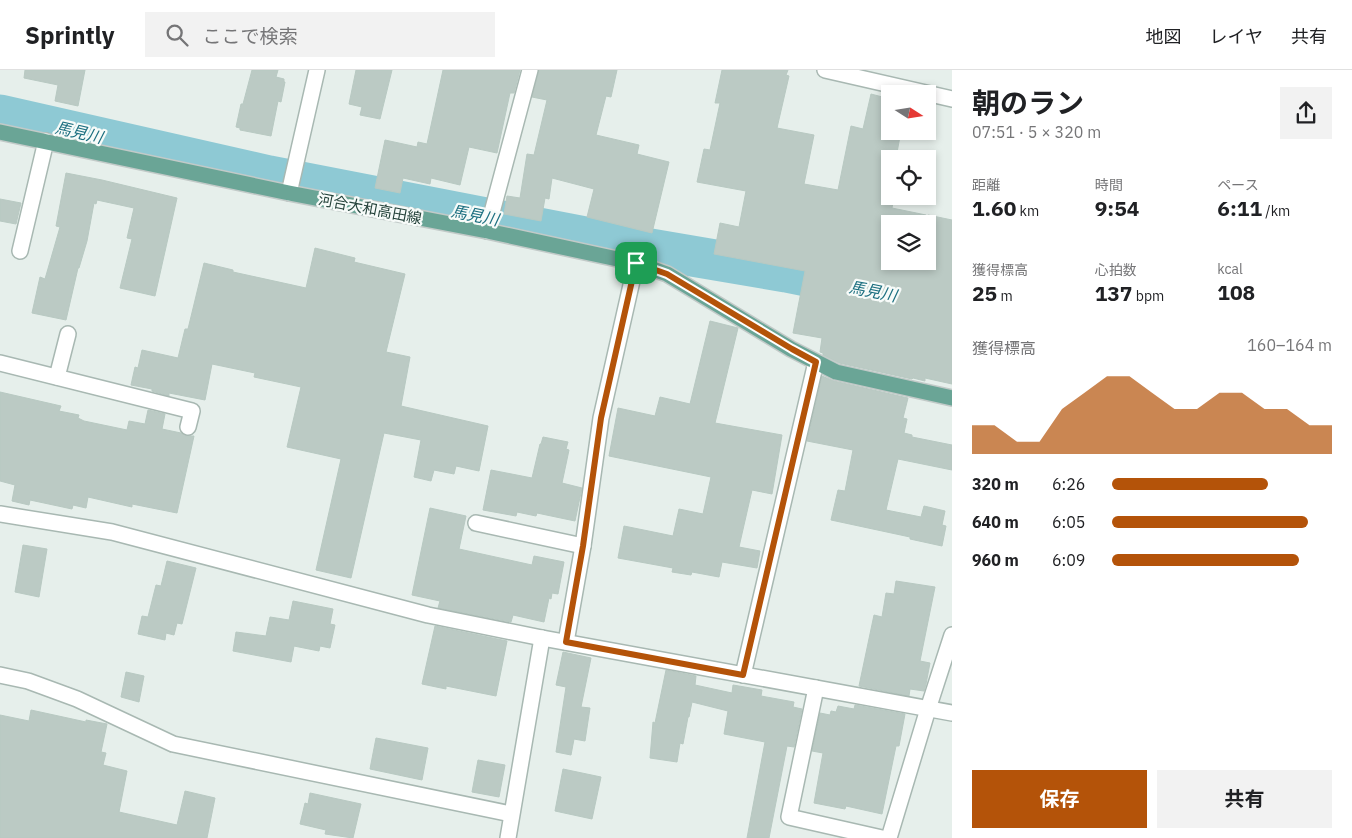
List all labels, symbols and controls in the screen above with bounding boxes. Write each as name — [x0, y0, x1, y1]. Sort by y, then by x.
search box — [145, 12, 495, 57]
text: Sprintly — [25, 19, 115, 51]
icon: search — [163, 21, 191, 49]
text: ここで検索 — [203, 24, 298, 48]
text: 地図 — [1146, 25, 1182, 48]
text: レイヤ — [1210, 25, 1263, 48]
text: 共有 — [1291, 25, 1327, 48]
text: 朝のラン — [972, 84, 1084, 121]
north arrow — [881, 85, 936, 140]
map controls — [881, 85, 936, 270]
button: share — [1280, 87, 1332, 139]
water label: 馬見川 — [53, 117, 107, 148]
text: 07:51 · 5 × 320 m — [972, 122, 1101, 142]
button: locate — [881, 150, 936, 205]
text: 距離 — [972, 176, 1000, 194]
text: 時間 — [1095, 176, 1123, 194]
text: ペース — [1217, 176, 1259, 194]
street label: 河合大和高田線 — [317, 189, 423, 228]
text: 1.60 — [972, 194, 1016, 222]
text: 9:54 — [1095, 194, 1139, 222]
text: 6:11 — [1217, 194, 1262, 222]
water label: 馬見川 — [450, 201, 502, 230]
text: km — [1016, 202, 1039, 220]
text: /km — [1262, 202, 1290, 220]
button: layers — [881, 215, 936, 270]
pin — [615, 242, 657, 284]
icon: arrive — [622, 249, 650, 277]
text: kcal — [1217, 260, 1243, 278]
text: 獲得標高 — [972, 261, 1028, 279]
text: 心拍数 — [1095, 261, 1137, 279]
water label: 馬見川 — [848, 277, 900, 306]
text: 108 — [1217, 278, 1255, 306]
text: 25 — [972, 279, 997, 307]
text: 137 — [1095, 279, 1132, 307]
text: m — [997, 287, 1013, 305]
text: bpm — [1132, 287, 1164, 305]
text: 160–164 m — [1247, 335, 1332, 355]
text: 獲得標高 — [972, 338, 1036, 358]
text: 320 m — [972, 474, 1019, 494]
text: 6:26 — [1052, 474, 1085, 494]
text: 640 m — [972, 512, 1019, 532]
text: 6:05 — [1052, 512, 1085, 532]
text: 960 m — [972, 550, 1019, 570]
text: 6:09 — [1052, 550, 1085, 570]
button: 保存 — [972, 770, 1147, 828]
button: 共有 — [1157, 770, 1332, 828]

